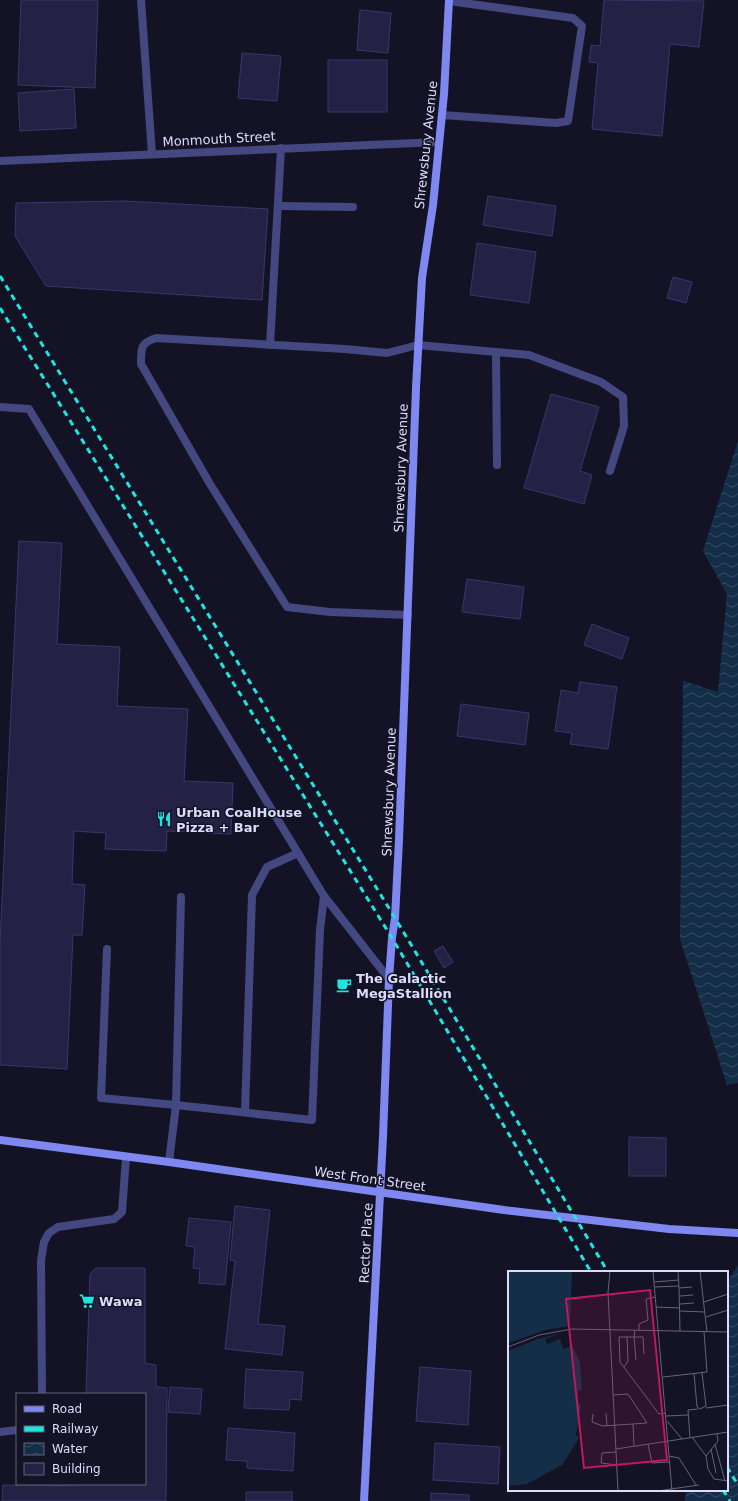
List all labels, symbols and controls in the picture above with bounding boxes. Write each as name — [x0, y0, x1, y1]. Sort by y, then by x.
street label: Shrewsbury Avenue — [412, 80, 440, 210]
street label: Monmouth Street — [162, 129, 276, 149]
street label: Shrewsbury Avenue — [391, 403, 411, 533]
street label: Shrewsbury Avenue — [379, 727, 399, 857]
place label: Urban CoalHouse Pizza + Bar — [176, 805, 302, 835]
restaurant icon: Urban CoalHouse Pizza + Bar — [155, 810, 173, 828]
place label: The Galactic MegaStallion — [356, 971, 452, 1001]
cafe icon: The Galactic MegaStallion — [335, 976, 353, 994]
street label: West Front Street — [313, 1164, 427, 1194]
street label: Rector Place — [356, 1202, 376, 1284]
inset map — [508, 1271, 728, 1491]
supermarket icon: Wawa — [78, 1292, 96, 1310]
place label: Wawa — [99, 1294, 142, 1309]
legend — [16, 1393, 146, 1485]
text: Road — [52, 1402, 82, 1416]
text: Railway — [52, 1422, 98, 1436]
text: Water — [52, 1442, 88, 1456]
text: Building — [52, 1462, 101, 1476]

